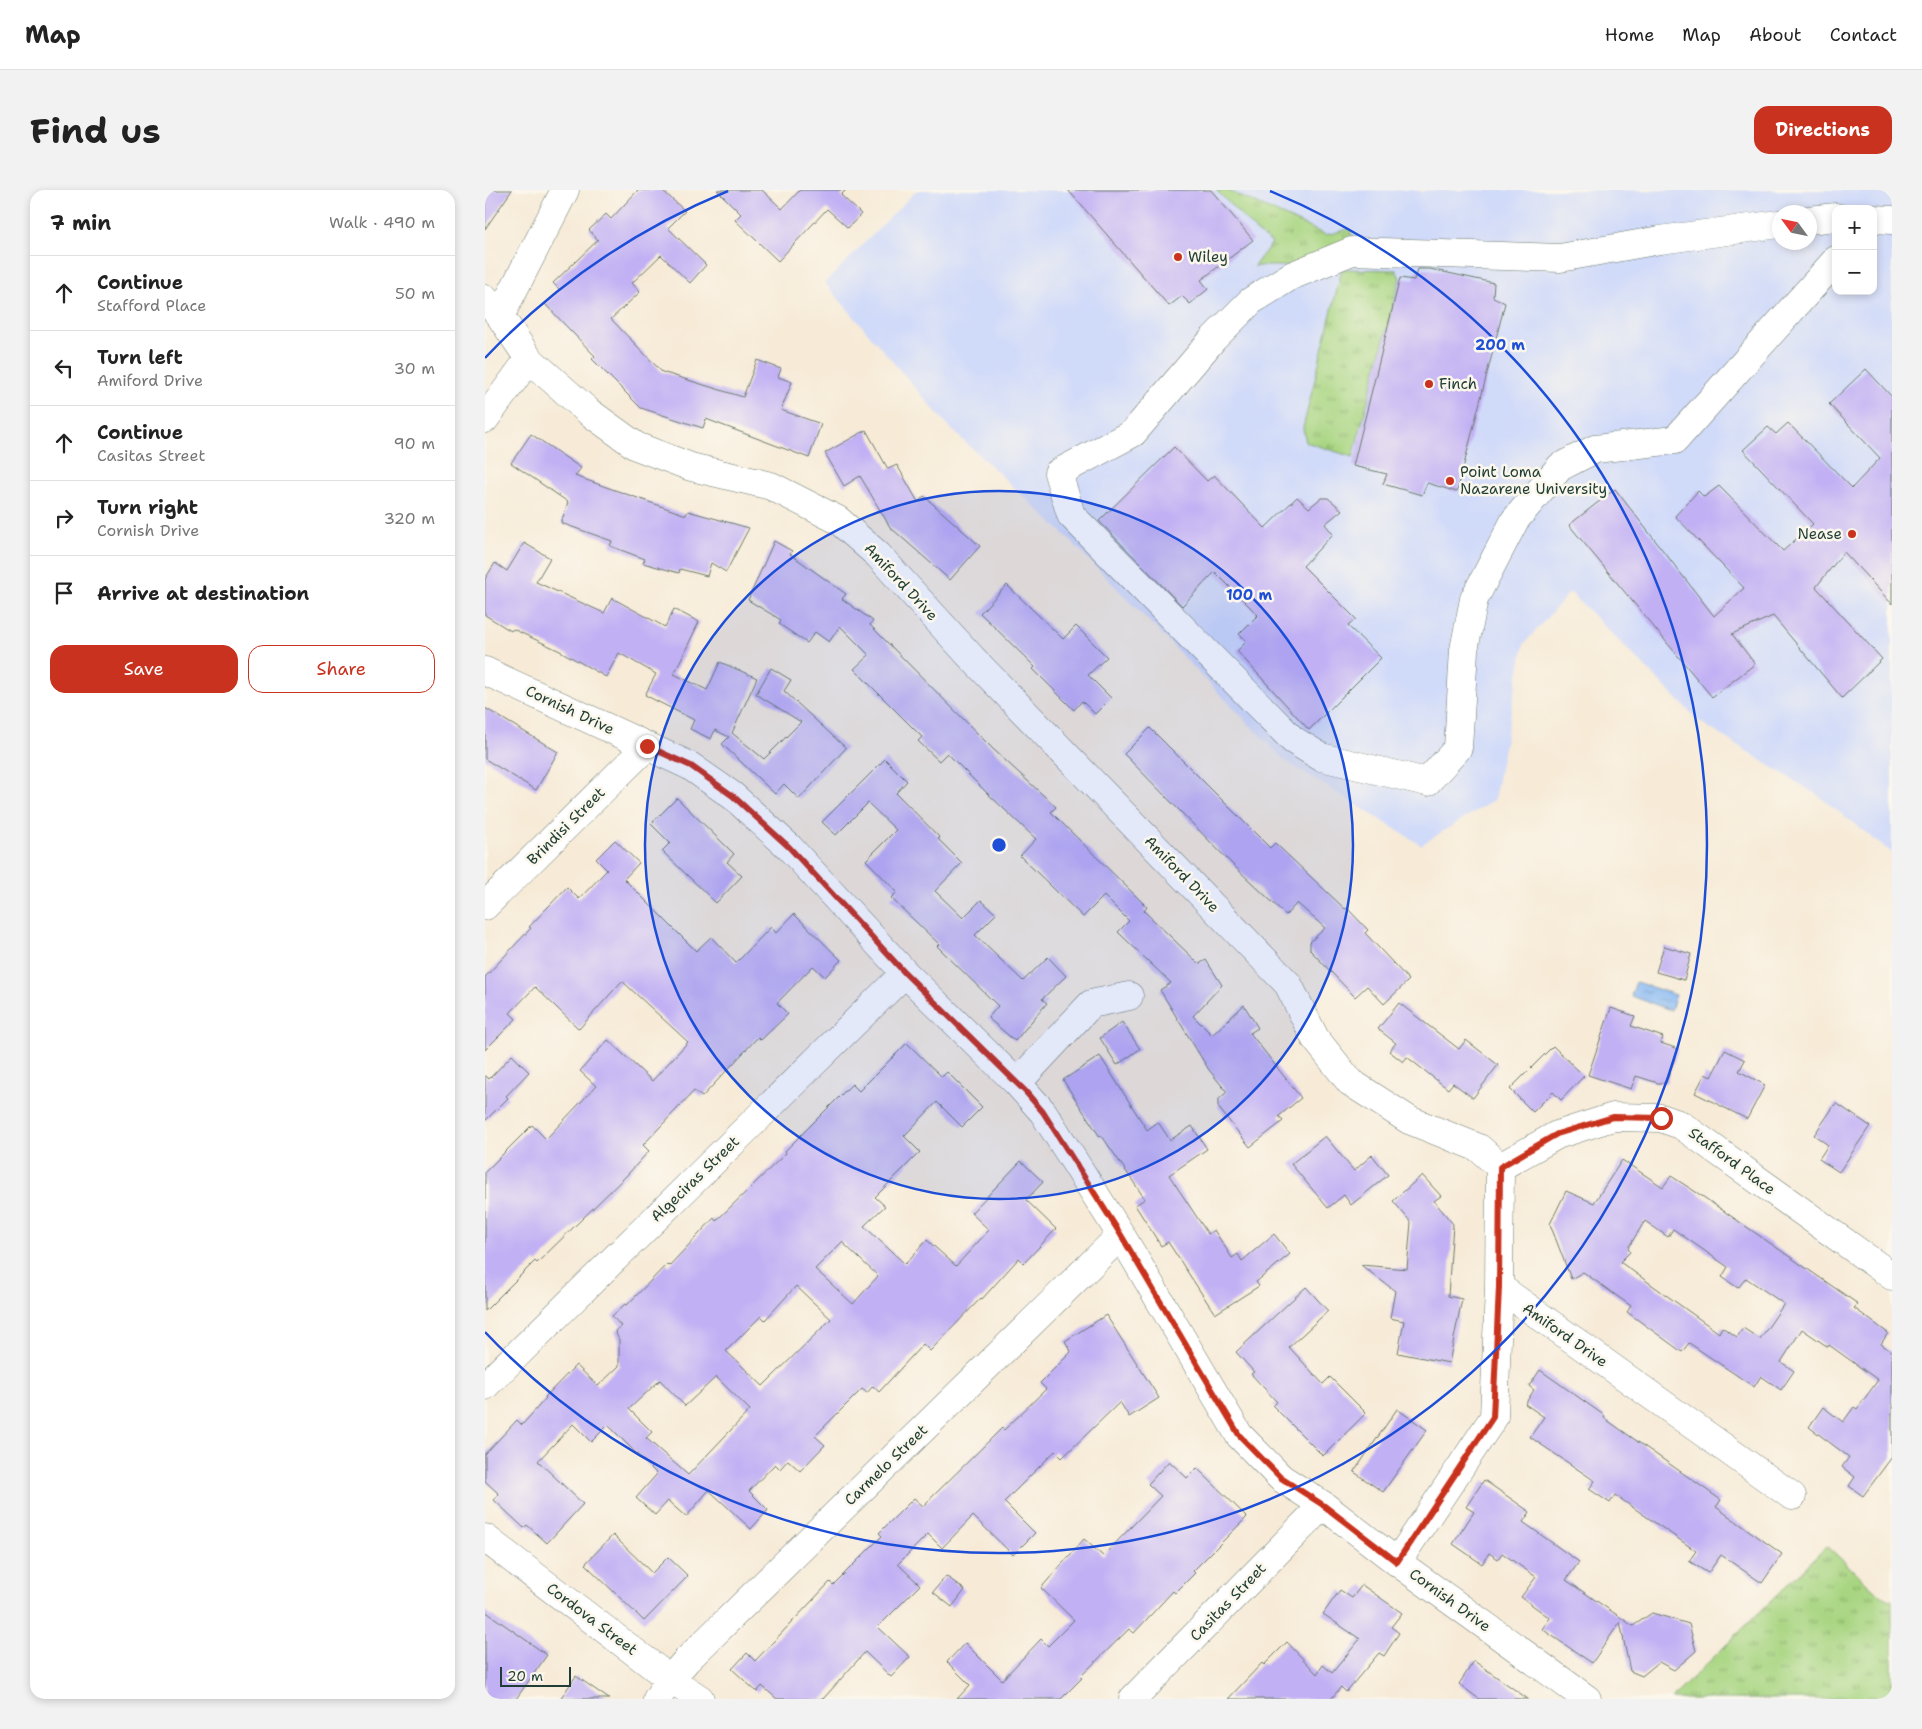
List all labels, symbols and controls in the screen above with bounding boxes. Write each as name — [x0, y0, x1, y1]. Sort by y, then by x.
text: Map — [25, 19, 81, 51]
text: Home — [1605, 23, 1654, 47]
text: Map — [1682, 23, 1721, 47]
text: About — [1749, 23, 1802, 47]
text: Contact — [1830, 23, 1897, 47]
button: Directions — [1754, 106, 1892, 154]
text: Find us — [30, 107, 161, 154]
north arrow — [1772, 205, 1817, 250]
map controls — [1832, 205, 1877, 295]
button: + — [1832, 205, 1877, 250]
text: 7 min — [50, 209, 111, 237]
text: Walk · 490 m — [329, 212, 435, 233]
place label: Wiley — [1188, 247, 1228, 267]
button: − — [1832, 250, 1877, 295]
marker: Wiley — [1172, 251, 1184, 263]
text: Continue — [97, 270, 183, 295]
icon: ahead — [50, 279, 78, 307]
text: 50 m — [395, 283, 435, 304]
text: Stafford Place — [97, 295, 206, 316]
text: 200 m — [1475, 335, 1525, 355]
text: Turn left — [97, 345, 183, 370]
icon: left — [50, 354, 78, 382]
text: 30 m — [394, 358, 435, 379]
text: Amiford Drive — [97, 370, 203, 391]
place label: Finch — [1439, 374, 1477, 394]
marker: Finch — [1423, 378, 1435, 390]
text: Continue — [97, 420, 183, 445]
icon: ahead — [50, 429, 78, 457]
text: 90 m — [394, 433, 435, 454]
text: Casitas Street — [97, 445, 205, 466]
place label: Point Loma Nazarene University — [1460, 462, 1607, 499]
marker: Point Loma Nazarene University — [1444, 475, 1456, 487]
text: Turn right — [97, 495, 198, 520]
icon: right — [50, 504, 78, 532]
text: 320 m — [384, 508, 435, 529]
text: Cornish Drive — [97, 520, 199, 541]
place label: Nease — [1797, 524, 1842, 544]
marker: Nease — [1846, 528, 1858, 540]
street label: Amiford Drive — [860, 539, 942, 625]
icon: arrive — [50, 579, 78, 607]
text: Arrive at destination — [97, 581, 309, 606]
text: 100 m — [1226, 585, 1272, 605]
button: Save — [50, 645, 238, 693]
button: Share — [248, 645, 435, 693]
street label: Cornish Drive — [522, 681, 618, 739]
route end — [636, 735, 659, 758]
street label: Brindisi Street — [523, 783, 609, 869]
street label: Amiford Drive — [1140, 831, 1224, 917]
centre of rings — [990, 836, 1008, 854]
route start — [1650, 1107, 1673, 1130]
street label: Stafford Place — [1685, 1123, 1779, 1199]
street label: Algeciras Street — [646, 1132, 744, 1226]
street label: Amiford Drive — [1519, 1298, 1611, 1372]
street label: Carmelo Street — [840, 1420, 932, 1510]
street label: Casitas Street — [1186, 1558, 1270, 1646]
street label: Cornish Drive — [1405, 1564, 1495, 1636]
street label: Cordova Street — [543, 1578, 641, 1660]
scale bar — [500, 1664, 571, 1687]
text: 20 m — [507, 1667, 543, 1685]

